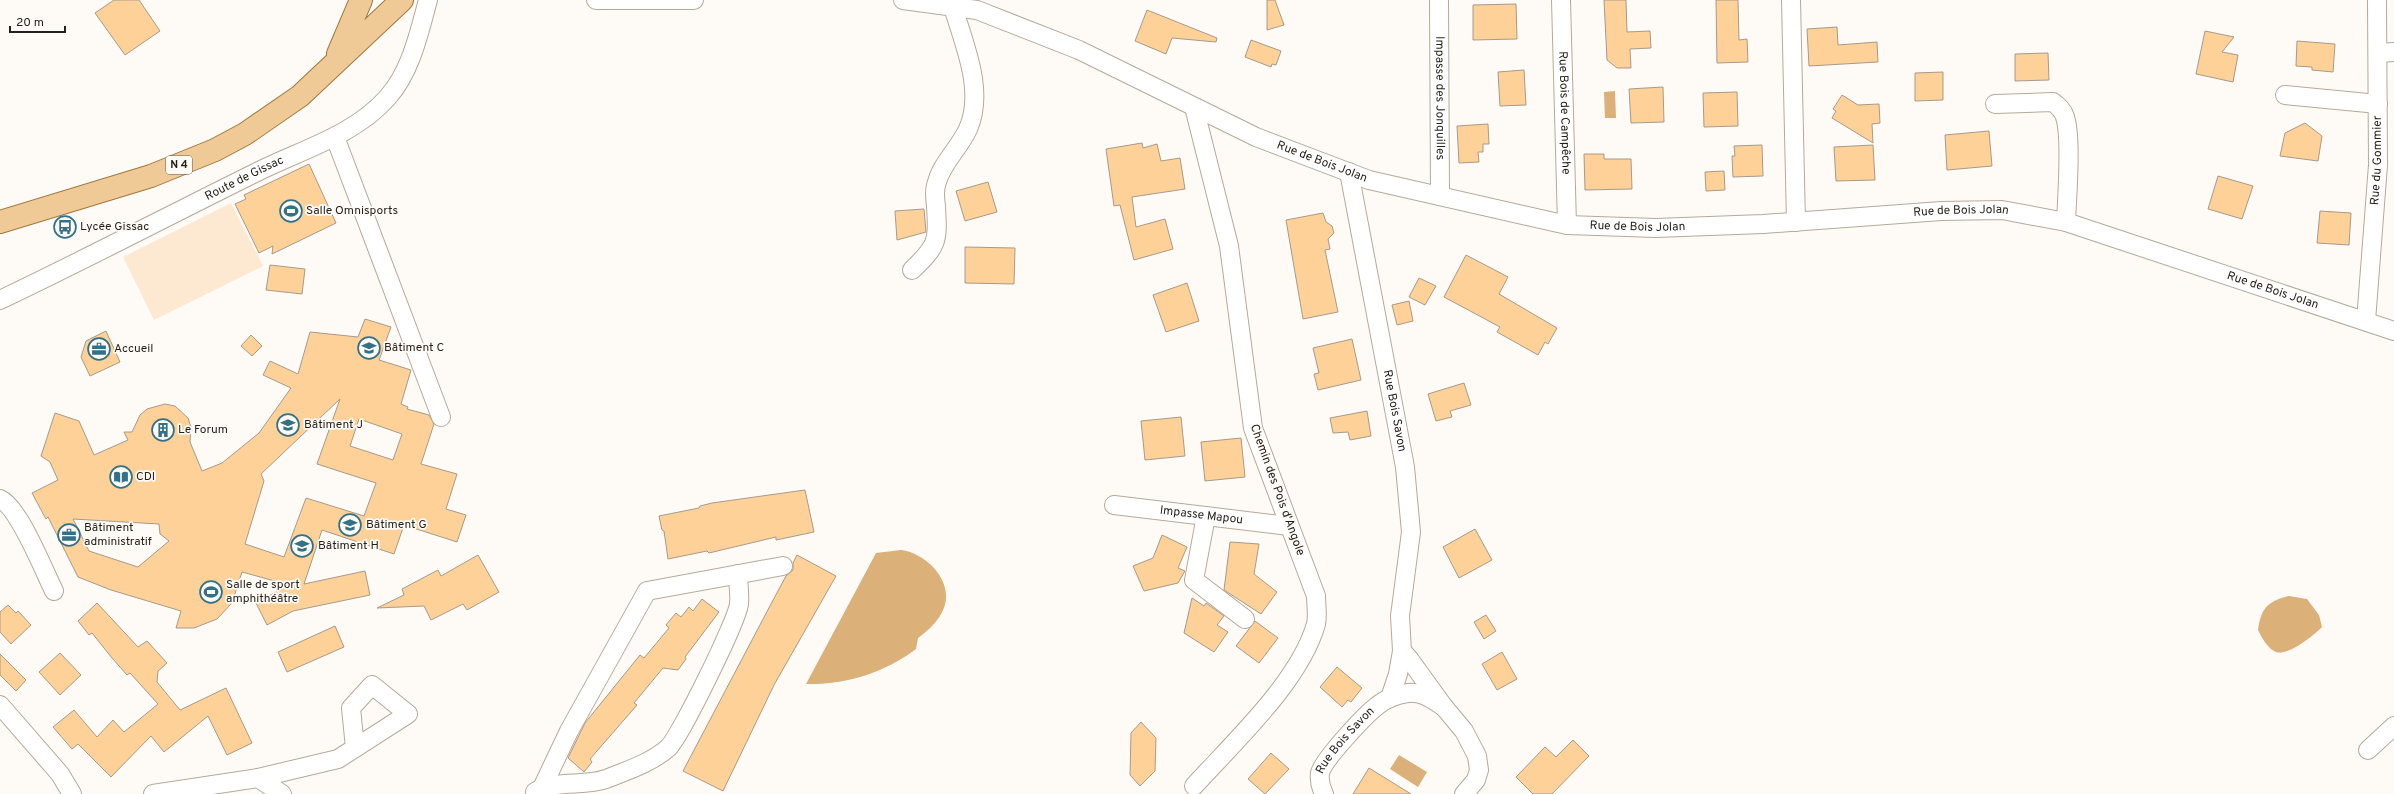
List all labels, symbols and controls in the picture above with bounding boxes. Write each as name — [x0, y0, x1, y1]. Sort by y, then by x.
scale bar — [10, 8, 65, 34]
text: 20 m — [16, 15, 44, 31]
street label: Impasse des Jonquilles — [1431, 36, 1448, 160]
street label: Rue Bois de Campêche — [1554, 51, 1574, 175]
street label: Rue du Gommier — [2367, 115, 2386, 206]
street label: Rue de Bois Jolan — [1274, 138, 1370, 187]
street label: Route de Gissac — [202, 153, 286, 205]
road number: N 4 — [166, 156, 192, 174]
sports icon: Salle Omnisports — [278, 198, 304, 224]
street label: Rue de Bois Jolan — [1913, 202, 2010, 221]
place label: Salle Omnisports — [306, 203, 398, 219]
bus stop icon: Lycée Gissac — [52, 214, 78, 240]
street label: Rue de Bois Jolan — [1589, 218, 1686, 236]
place label: Lycée Gissac — [80, 219, 149, 235]
street label: Rue de Bois Jolan — [2225, 268, 2321, 313]
school or university icon: Bâtiment C — [356, 335, 382, 361]
office icon: Accueil — [86, 336, 112, 362]
place label: Bâtiment C — [384, 340, 444, 356]
place label: Accueil — [114, 341, 153, 357]
street label: Rue Bois Savon — [1379, 368, 1410, 453]
school or university icon: Bâtiment J — [275, 412, 301, 438]
building icon: Le Forum — [150, 417, 176, 443]
place label: Bâtiment J — [304, 417, 363, 433]
place label: Le Forum — [178, 422, 228, 438]
street label: Chemin des Pois d'Angole — [1246, 422, 1308, 558]
library icon: CDI — [108, 464, 134, 490]
place label: CDI — [136, 469, 155, 485]
street label: Impasse Mapou — [1159, 503, 1244, 528]
school or university icon: Bâtiment G — [337, 512, 363, 538]
place label: Bâtiment G — [366, 517, 427, 533]
place label: Bâtiment administratif — [84, 520, 152, 550]
office icon: Bâtiment administratif — [56, 522, 82, 548]
school or university icon: Bâtiment H — [289, 533, 315, 559]
place label: Bâtiment H — [318, 538, 379, 554]
place label: Salle de sport amphithéâtre — [226, 577, 300, 607]
sports icon: Salle de sport amphithéâtre — [198, 579, 224, 605]
street label: Rue Bois Savon — [1312, 704, 1378, 777]

